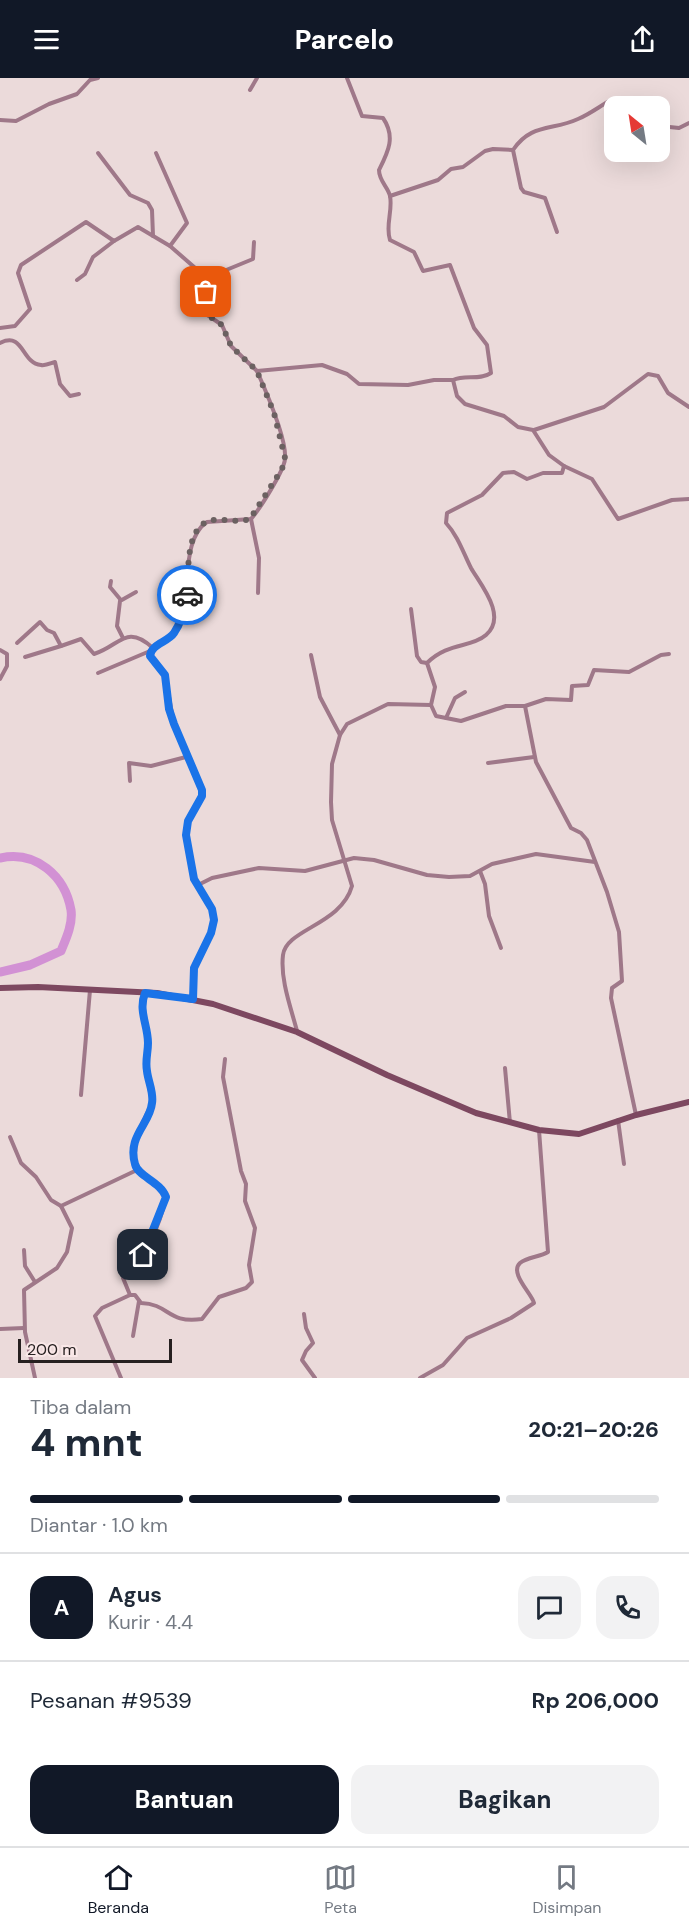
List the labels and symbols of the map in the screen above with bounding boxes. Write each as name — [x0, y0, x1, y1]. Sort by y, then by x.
north arrow — [604, 96, 670, 162]
pin — [180, 266, 231, 317]
courier — [157, 565, 217, 625]
pin — [117, 1229, 168, 1280]
scale bar — [18, 1336, 172, 1364]

